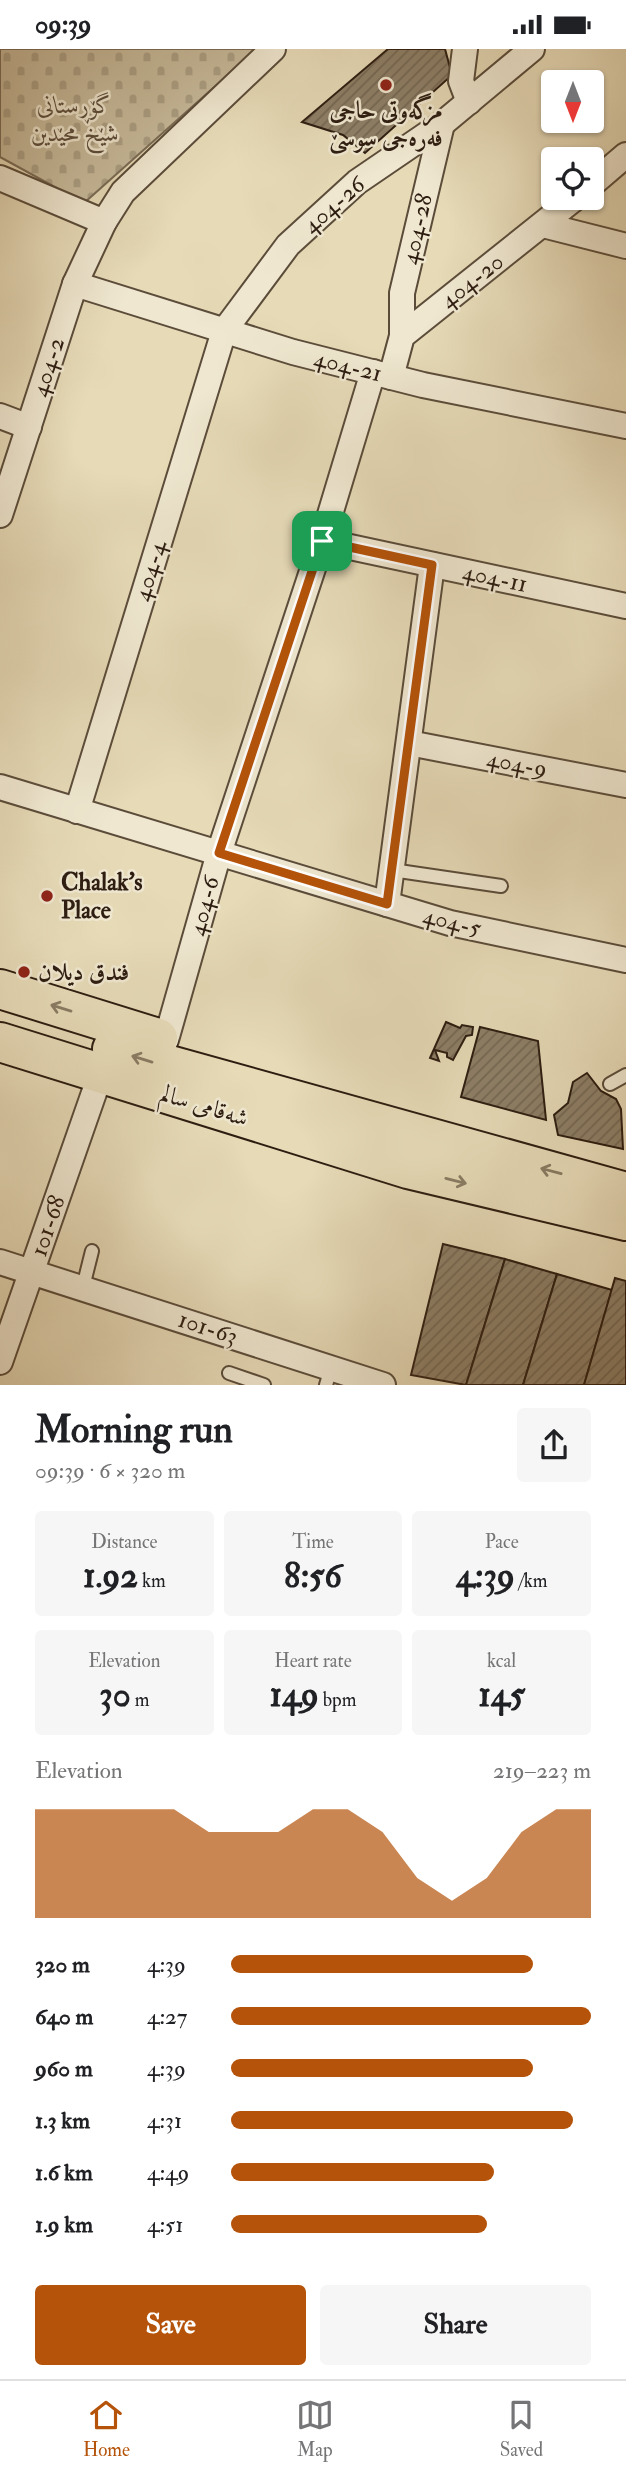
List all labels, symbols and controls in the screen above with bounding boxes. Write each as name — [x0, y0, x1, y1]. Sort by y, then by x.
text: 09:39 — [35, 9, 91, 41]
north arrow — [541, 70, 604, 133]
map controls — [541, 70, 604, 210]
marker: مزگەوتی حاجی فەرەجی سوسێ — [378, 77, 394, 93]
park label: گۆڕستانی شێخ محێدین — [31, 90, 119, 154]
place label: مزگەوتی حاجی فەرەجی سوسێ — [328, 92, 443, 155]
button: locate — [541, 147, 604, 210]
street label: 404-26 — [296, 168, 373, 240]
street label: 404-28 — [394, 191, 440, 267]
street label: 404-20 — [434, 246, 510, 316]
street label: 404-2 — [24, 333, 72, 401]
street label: 404-21 — [311, 343, 385, 389]
pin — [292, 511, 352, 571]
icon: arrive — [303, 522, 341, 560]
street label: 404-4 — [126, 536, 174, 605]
street label: 404-11 — [460, 556, 530, 600]
street label: 404-9 — [484, 743, 550, 785]
place label: Chalak's Place — [61, 867, 143, 926]
street label: 404-6 — [181, 871, 227, 939]
marker: Chalak's Place — [39, 888, 55, 904]
street label: 404-5 — [420, 900, 485, 944]
place label: فندق ديلان — [38, 957, 129, 988]
marker: فندق ديلان — [16, 964, 32, 980]
one-way arrow — [51, 1000, 73, 1013]
one-way arrow — [132, 1051, 154, 1064]
street label: شەقامی سالم — [155, 1078, 252, 1139]
one-way arrow — [540, 1164, 563, 1177]
one-way arrow — [444, 1175, 467, 1188]
street label: 101-68 — [23, 1191, 73, 1261]
street label: 101-63 — [174, 1304, 242, 1352]
text: Morning run — [35, 1406, 233, 1454]
button: share — [517, 1408, 591, 1482]
text: 09:39 · 6 × 320 m — [35, 1456, 185, 1485]
text: Distance — [91, 1530, 158, 1554]
text: Time — [292, 1530, 334, 1554]
text: Pace — [485, 1530, 519, 1554]
text: 1.92 — [83, 1554, 138, 1598]
text: 8:56 — [284, 1554, 342, 1598]
text: 4:39 — [456, 1554, 515, 1598]
text: km — [138, 1569, 166, 1593]
text: /km — [515, 1569, 547, 1593]
text: Elevation — [88, 1649, 161, 1673]
text: Heart rate — [274, 1649, 352, 1673]
text: kcal — [487, 1649, 516, 1673]
text: 30 — [99, 1673, 131, 1717]
text: 149 — [270, 1673, 319, 1717]
text: 145 — [478, 1673, 525, 1717]
text: m — [131, 1688, 149, 1712]
text: bpm — [319, 1688, 356, 1712]
text: Elevation — [35, 1756, 123, 1785]
text: 219–223 m — [493, 1756, 591, 1785]
text: 320 m — [35, 1950, 90, 1979]
text: 4:39 — [147, 1950, 186, 1979]
text: 640 m — [35, 2002, 93, 2031]
text: 4:27 — [147, 2002, 187, 2031]
text: 960 m — [35, 2054, 93, 2083]
text: 4:39 — [147, 2054, 186, 2083]
text: 1.3 km — [35, 2106, 90, 2135]
text: 4:31 — [147, 2106, 182, 2135]
text: 1.6 km — [35, 2158, 93, 2187]
text: 4:49 — [147, 2158, 189, 2187]
text: 1.9 km — [35, 2210, 93, 2239]
text: 4:51 — [147, 2210, 183, 2239]
button: Save — [35, 2285, 306, 2365]
button: Share — [320, 2285, 591, 2365]
tab: Home — [83, 2396, 130, 2462]
tab: Map — [296, 2396, 334, 2462]
tab: Saved — [500, 2396, 543, 2462]

